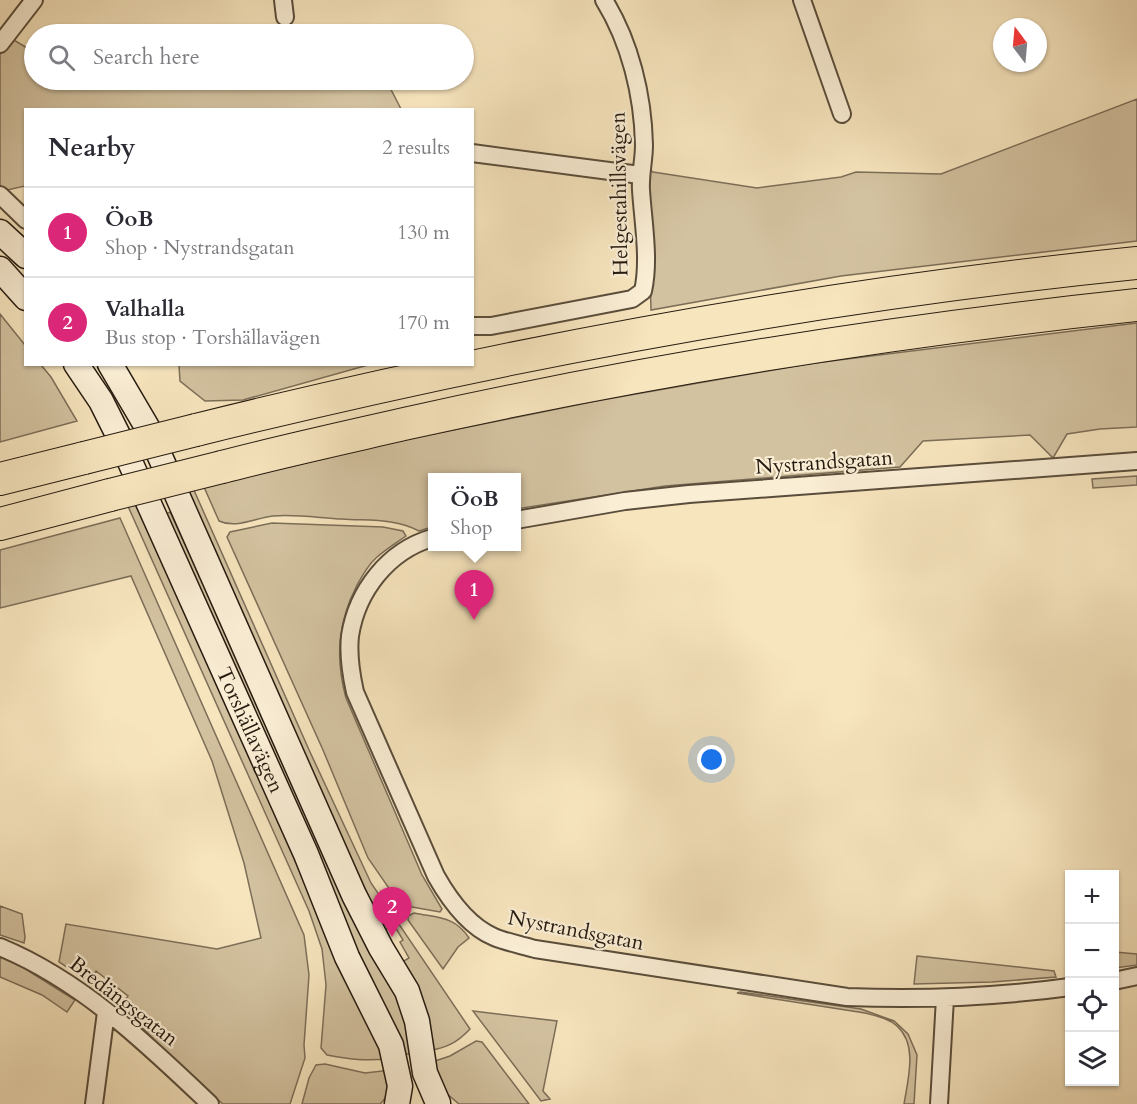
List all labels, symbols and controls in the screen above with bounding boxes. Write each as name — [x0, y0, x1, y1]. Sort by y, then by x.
north arrow — [993, 18, 1047, 72]
search box — [24, 24, 474, 90]
icon: search — [45, 41, 78, 74]
text: Search here — [93, 42, 200, 72]
street label: Helgestahillsvägen — [604, 111, 635, 277]
text: Nearby — [48, 130, 136, 165]
text: 2 results — [382, 134, 450, 161]
text: ÖoB — [105, 204, 153, 234]
text: 1 — [62, 219, 73, 246]
text: 130 m — [397, 219, 450, 246]
text: Shop · Nystrandsgatan — [105, 234, 295, 261]
text: Valhalla — [105, 294, 185, 324]
text: 2 — [62, 309, 73, 336]
text: 170 m — [397, 309, 450, 336]
text: Bus stop · Torshällavägen — [105, 324, 321, 351]
street label: Nystrandsgatan — [754, 443, 894, 482]
popup — [428, 473, 521, 551]
text: ÖoB — [450, 484, 499, 514]
text: Shop — [450, 514, 493, 541]
pin: 1 — [454, 570, 494, 620]
street label: Torshällavägen — [209, 663, 291, 798]
your location — [697, 745, 726, 774]
map controls — [1065, 870, 1119, 1086]
button: + — [1065, 870, 1119, 924]
pin: 2 — [372, 888, 412, 937]
street label: Nystrandsgatan — [505, 903, 646, 958]
button: − — [1065, 924, 1119, 978]
street label: Bredängsgatan — [63, 950, 184, 1053]
button: locate — [1065, 978, 1119, 1032]
button: layers — [1065, 1032, 1119, 1086]

